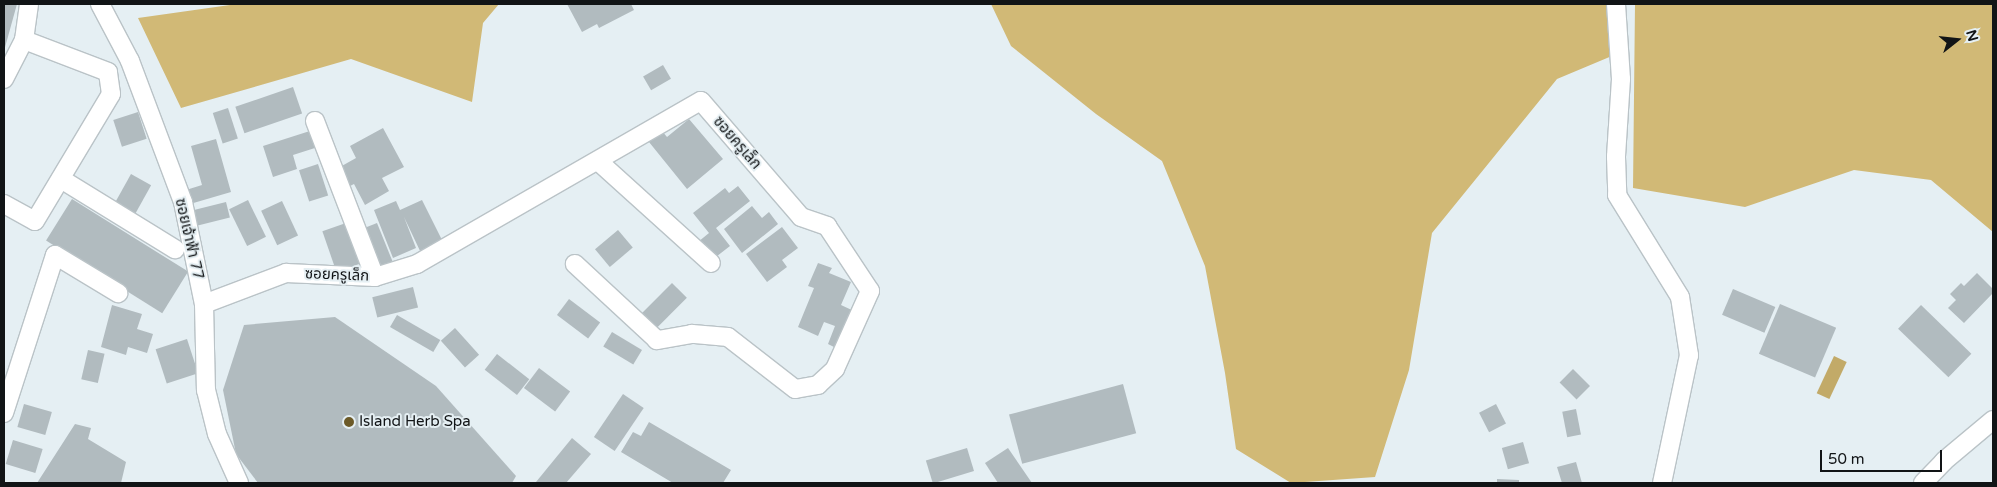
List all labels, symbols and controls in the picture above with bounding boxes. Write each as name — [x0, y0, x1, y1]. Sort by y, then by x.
north arrow — [1932, 15, 1982, 65]
text: N — [1962, 28, 1982, 43]
street label: ซอยครูเล็ก — [709, 113, 765, 173]
street label: ซอยเจ้าฟ้า 77 — [171, 197, 207, 281]
street label: ซอยครูเล็ก — [305, 265, 369, 285]
place label: Island Herb Spa — [359, 413, 471, 431]
marker: Island Herb Spa — [343, 416, 355, 428]
scale bar — [1822, 440, 1944, 472]
text: 50 m — [1828, 450, 1865, 468]

